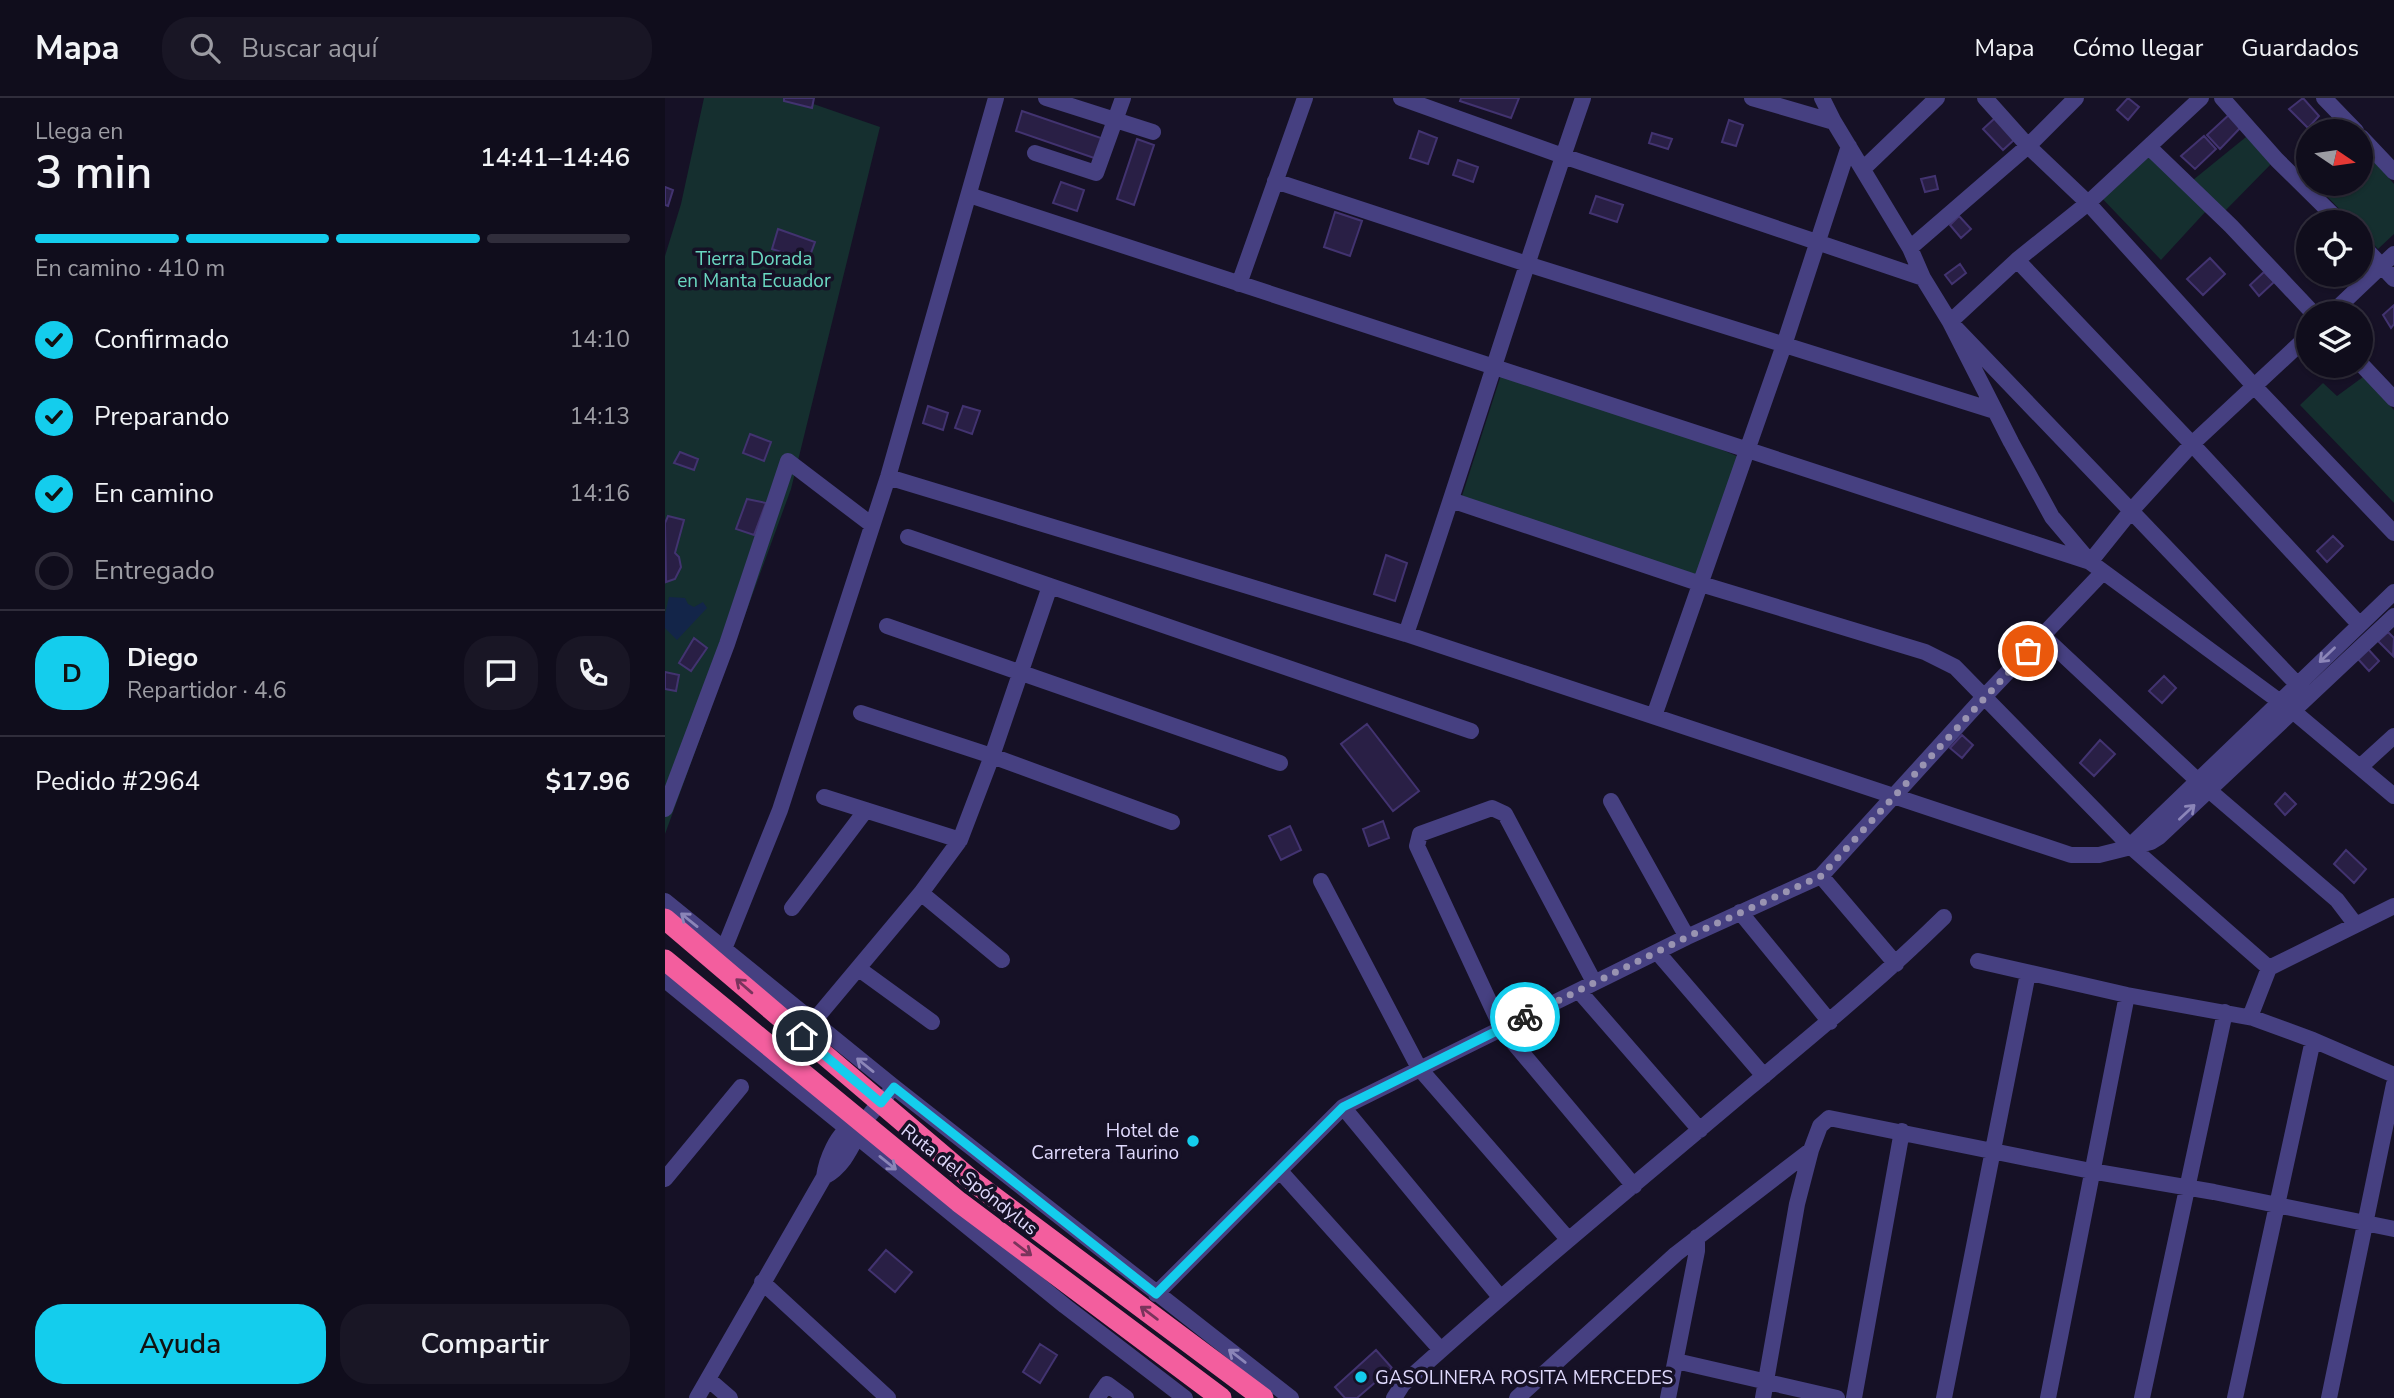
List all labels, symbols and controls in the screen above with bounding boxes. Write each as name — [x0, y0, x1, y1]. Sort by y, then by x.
search box — [162, 17, 652, 80]
text: Mapa — [35, 26, 120, 71]
icon: search — [186, 29, 224, 67]
text: Buscar aquí — [242, 31, 377, 66]
text: Mapa — [1974, 32, 2034, 64]
text: Cómo llegar — [2072, 32, 2203, 64]
text: Guardados — [2241, 32, 2359, 64]
text: Llega en — [35, 116, 123, 147]
north arrow — [2296, 119, 2373, 196]
map controls — [2296, 119, 2373, 378]
text: 14:41–14:46 — [480, 140, 630, 175]
text: 3 min — [35, 141, 152, 204]
button: locate — [2296, 210, 2373, 287]
park label: Tierra Dorada en Manta Ecuador — [677, 246, 831, 294]
text: En camino · 410 m — [35, 253, 225, 284]
button: layers — [2296, 301, 2373, 378]
icon: check — [35, 321, 73, 359]
text: Confirmado — [94, 322, 229, 357]
text: 14:10 — [570, 324, 630, 355]
icon: check — [35, 398, 73, 436]
text: Preparando — [94, 399, 229, 434]
text: 14:13 — [570, 401, 630, 432]
icon: check — [35, 475, 73, 513]
text: En camino — [94, 476, 214, 511]
text: 14:16 — [570, 478, 630, 509]
text: Entregado — [94, 553, 215, 588]
pin — [1998, 621, 2058, 681]
icon: bag — [2009, 632, 2047, 670]
button: chat — [464, 636, 538, 710]
button: phone — [556, 636, 630, 710]
text: Diego — [127, 640, 198, 675]
one-way arrow — [2318, 647, 2335, 664]
text: D — [62, 656, 82, 691]
text: Repartidor · 4.6 — [127, 675, 287, 706]
text: Pedido #2964 — [35, 764, 200, 799]
text: $17.96 — [546, 764, 630, 799]
one-way arrow — [2178, 804, 2196, 820]
one-way arrow — [681, 913, 699, 928]
one-way arrow — [735, 978, 753, 994]
courier — [1490, 982, 1560, 1052]
icon: bike — [1506, 998, 1544, 1036]
pin — [772, 1006, 832, 1066]
icon: home — [783, 1017, 821, 1055]
one-way arrow — [857, 1057, 875, 1072]
street label: Ruta del Spóndylus — [896, 1118, 1043, 1241]
place label: Hotel de Carretera Taurino — [1031, 1118, 1179, 1166]
marker: Hotel de Carretera Taurino — [1185, 1133, 1201, 1149]
one-way arrow — [879, 1155, 897, 1170]
one-way arrow — [1013, 1242, 1031, 1257]
button: Ayuda — [35, 1304, 326, 1384]
button: Compartir — [340, 1304, 630, 1384]
one-way arrow — [1140, 1306, 1159, 1321]
one-way arrow — [1228, 1349, 1247, 1364]
place label: GASOLINERA ROSITA MERCEDES — [1375, 1365, 1673, 1391]
marker: GASOLINERA ROSITA MERCEDES — [1353, 1369, 1369, 1385]

